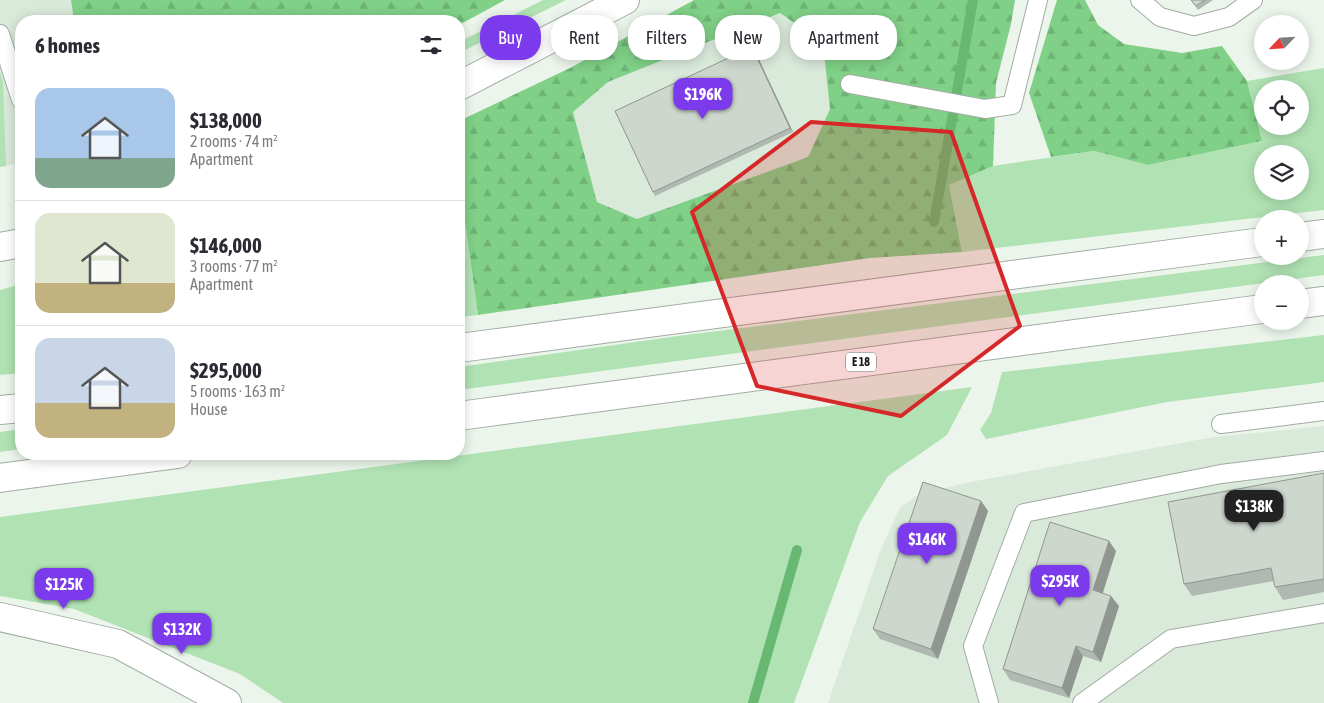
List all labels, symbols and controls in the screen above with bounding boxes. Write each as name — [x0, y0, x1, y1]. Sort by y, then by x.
chip: Buy — [480, 15, 541, 60]
chip: Rent — [551, 15, 618, 60]
chip: Filters — [628, 15, 705, 60]
chip: New — [715, 15, 780, 60]
chip: Apartment — [790, 15, 897, 60]
north arrow — [1254, 15, 1309, 70]
map controls — [1254, 15, 1309, 330]
icon: filters — [417, 31, 445, 59]
text: 6 homes — [35, 33, 100, 57]
pin: $196K — [668, 78, 738, 120]
button: locate — [1254, 80, 1309, 135]
text: $196K — [684, 85, 722, 103]
icon: home — [75, 108, 135, 168]
text: $138,000 — [190, 108, 262, 132]
text: 2 rooms · 74 m² — [190, 132, 278, 150]
button: layers — [1254, 145, 1309, 200]
text: Apartment — [190, 150, 253, 168]
button: + — [1254, 210, 1309, 265]
icon: home — [75, 233, 135, 293]
text: $146,000 — [190, 233, 262, 257]
text: 3 rooms · 77 m² — [190, 257, 278, 275]
text: Apartment — [190, 275, 253, 293]
button: − — [1254, 275, 1309, 330]
road number: E 18 — [846, 352, 876, 372]
icon: home — [75, 358, 135, 418]
text: $295,000 — [190, 358, 262, 382]
text: 5 rooms · 163 m² — [190, 382, 285, 400]
text: House — [190, 400, 227, 418]
pin: $138K — [1219, 490, 1289, 532]
text: $138K — [1235, 497, 1273, 515]
pin: $146K — [892, 522, 962, 565]
text: $146K — [908, 530, 946, 548]
pin: $295K — [1025, 564, 1095, 607]
pin: $125K — [29, 568, 99, 610]
text: $295K — [1041, 572, 1079, 590]
text: $125K — [45, 575, 83, 593]
pin: $132K — [147, 612, 217, 655]
text: $132K — [163, 620, 201, 638]

